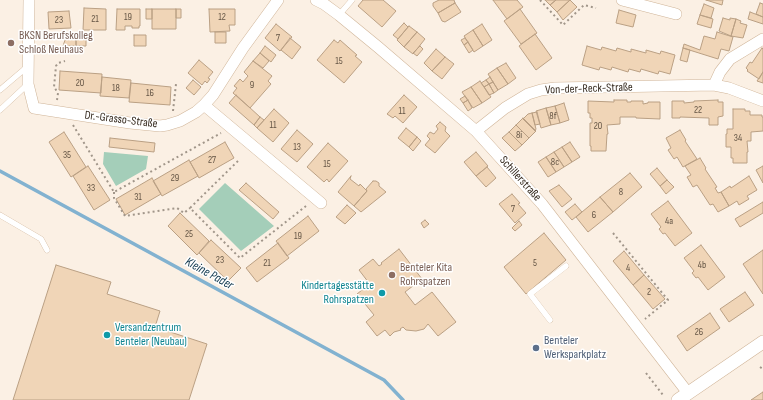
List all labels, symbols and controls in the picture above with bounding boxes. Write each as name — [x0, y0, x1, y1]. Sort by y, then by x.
house number: 19 — [124, 11, 132, 23]
house number: 12 — [218, 11, 226, 23]
house number: 21 — [91, 13, 99, 25]
house number: 23 — [55, 14, 63, 26]
place label: BKSN Berufskolleg Schloß Neuhaus — [19, 29, 93, 57]
house number: 7 — [276, 32, 280, 44]
marker: BKSN Berufskolleg Schloß Neuhaus — [6, 38, 16, 48]
house number: 15 — [335, 55, 343, 67]
house number: 20 — [76, 77, 84, 89]
house number: 9 — [250, 79, 254, 91]
street label: Von-der-Reck-Straße — [545, 80, 633, 98]
house number: 18 — [112, 82, 120, 94]
house number: 16 — [146, 87, 154, 99]
house number: 22 — [694, 104, 702, 116]
house number: 11 — [399, 105, 405, 117]
street label: Dr.-Grasso-Straße — [84, 108, 158, 132]
house number: 8f — [549, 110, 557, 122]
house number: 11 — [270, 119, 276, 131]
house number: 20 — [594, 120, 602, 132]
house number: 8i — [516, 129, 522, 141]
house number: 34 — [734, 132, 742, 144]
house number: 13 — [293, 141, 301, 153]
house number: 35 — [63, 149, 71, 161]
house number: 27 — [208, 154, 216, 166]
street label: Schillerstraße — [496, 154, 544, 204]
house number: 8c — [551, 156, 559, 168]
house number: 15 — [323, 158, 331, 170]
house number: 29 — [171, 172, 179, 184]
house number: 33 — [87, 182, 95, 194]
house number: 8 — [619, 186, 623, 198]
house number: 31 — [134, 191, 142, 203]
house number: 7 — [511, 203, 515, 215]
house number: 6 — [592, 209, 596, 221]
house number: 4a — [665, 215, 673, 227]
house number: 25 — [185, 228, 193, 240]
house number: 19 — [294, 230, 302, 242]
water label: Kleine Pader — [182, 254, 236, 294]
house number: 23 — [216, 254, 224, 266]
house number: 21 — [263, 257, 271, 269]
house number: 5 — [533, 257, 537, 269]
house number: 4b — [698, 259, 706, 271]
place label: Benteler Kita Rohrspatzen — [400, 261, 452, 289]
house number: 4 — [626, 262, 630, 274]
marker: Benteler Kita Rohrspatzen — [387, 270, 397, 280]
place label: Kindertagesstätte Rohrspatzen — [301, 279, 374, 307]
house number: 2 — [647, 286, 651, 298]
marker: Kindertagesstätte Rohrspatzen — [377, 288, 387, 298]
place label: Versandzentrum Benteler (Neubau) — [115, 321, 187, 349]
house number: 26 — [695, 326, 703, 338]
marker: Versandzentrum Benteler (Neubau) — [102, 330, 112, 340]
place label: Benteler Werksparkplatz — [544, 334, 606, 362]
marker: Benteler Werksparkplatz — [531, 343, 541, 353]

